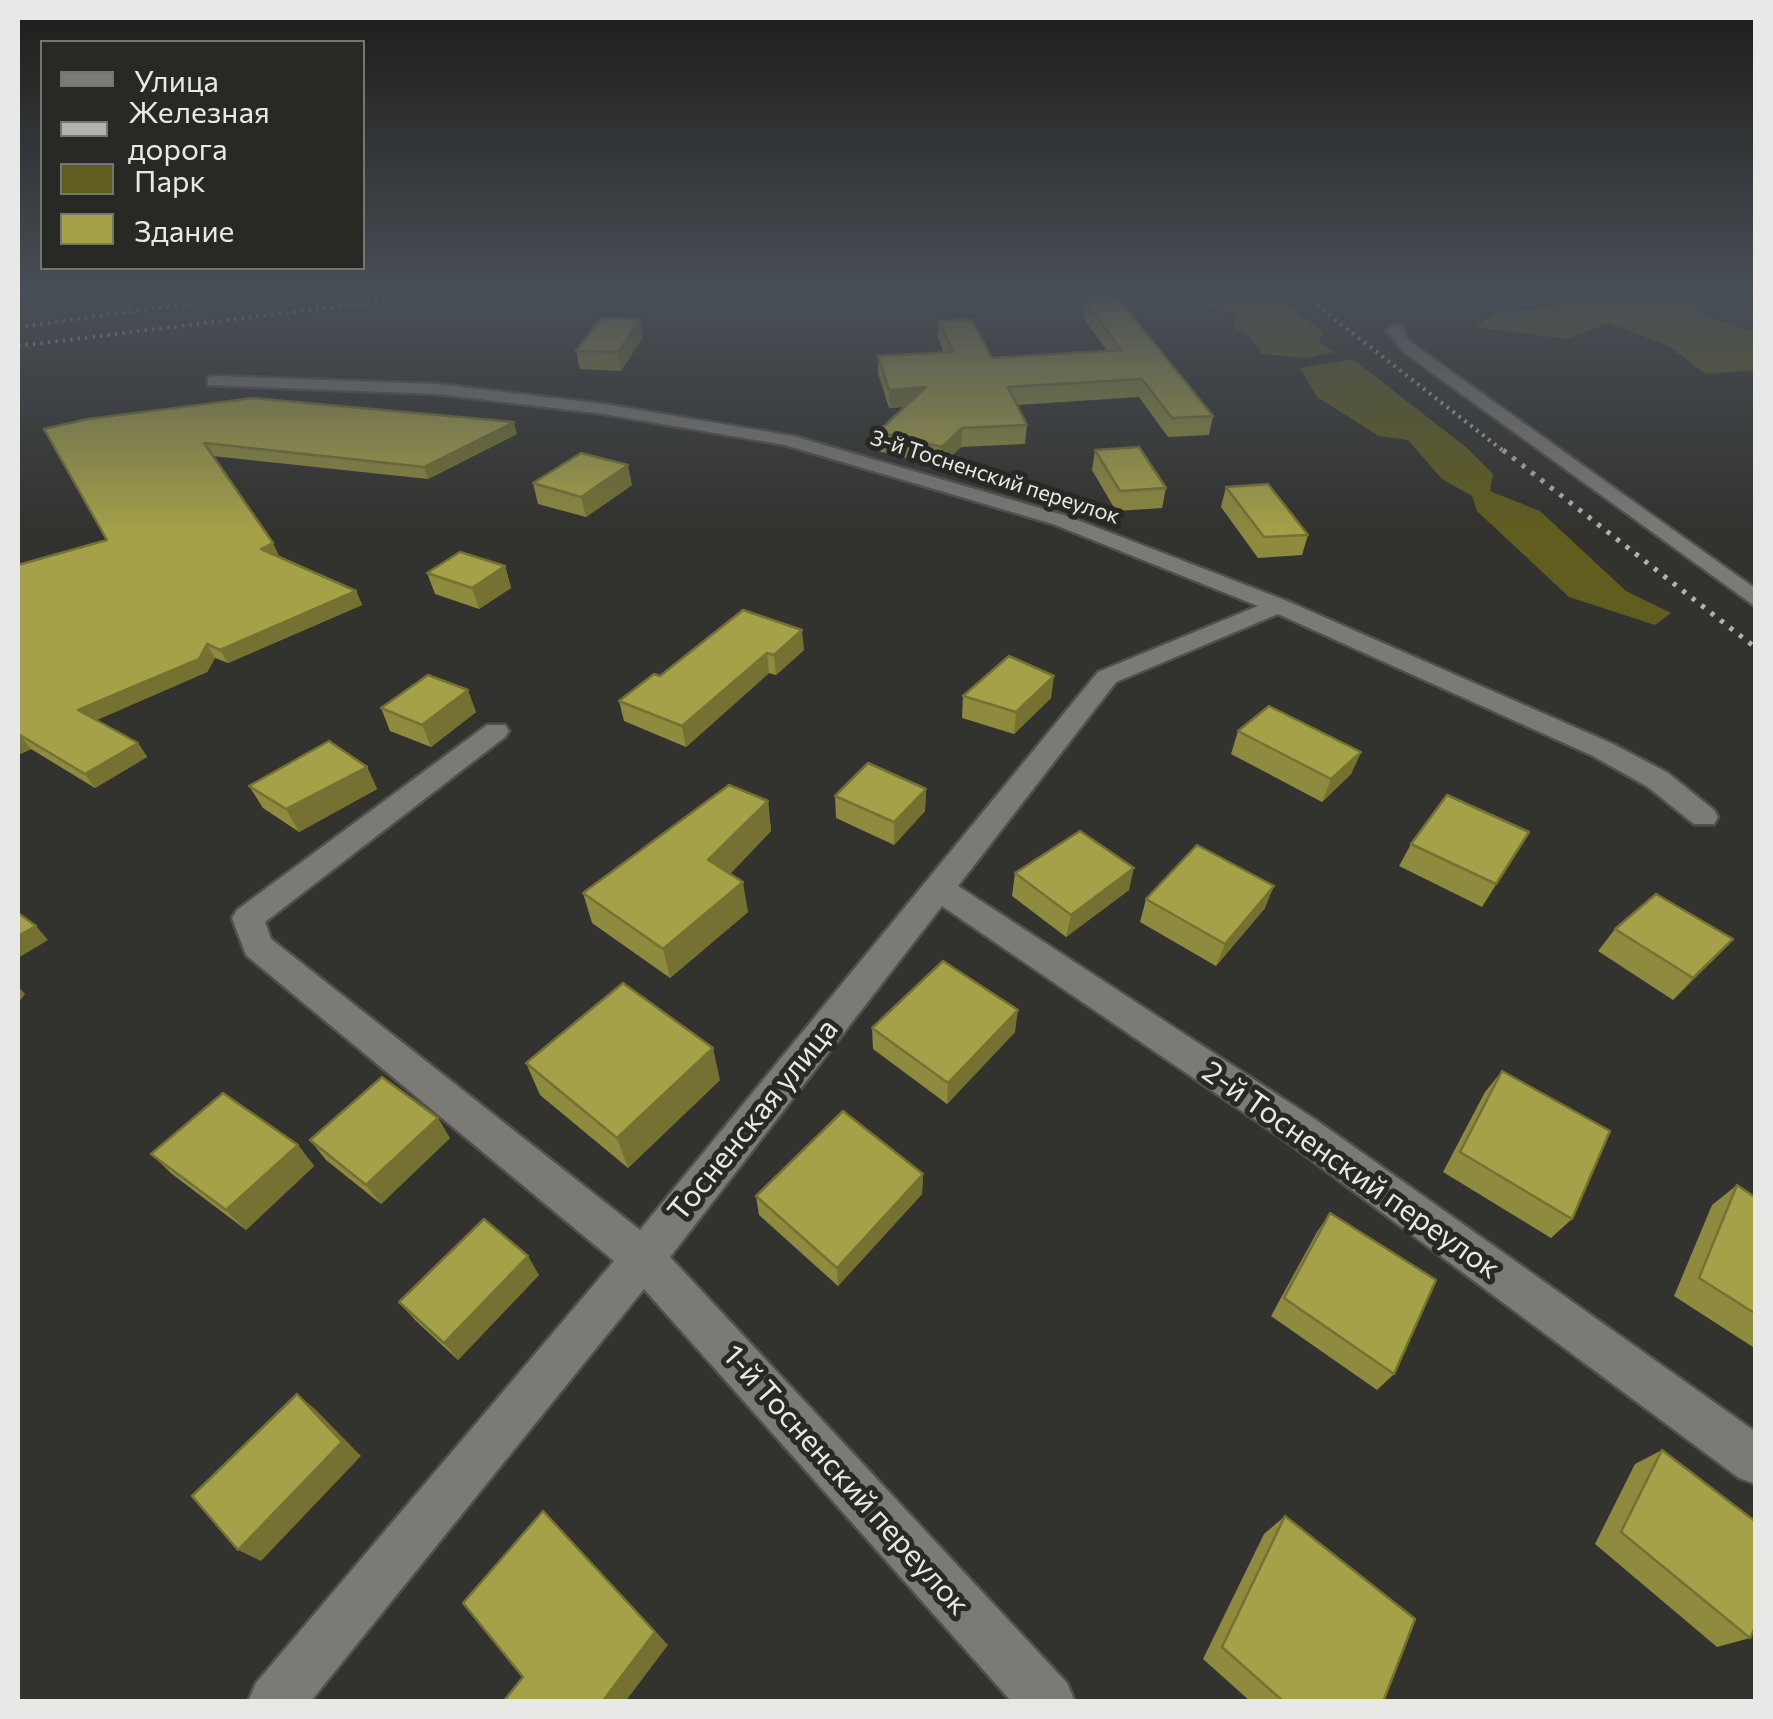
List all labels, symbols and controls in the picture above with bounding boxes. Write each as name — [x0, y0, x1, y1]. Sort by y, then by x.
legend — [40, 40, 365, 270]
text: Улица — [134, 61, 219, 98]
text: Железная дорога — [128, 92, 270, 166]
text: Парк — [134, 161, 206, 198]
text: Здание — [134, 211, 234, 248]
street label: 3-й Тосненский переулок — [867, 424, 1123, 530]
street label: Тосненская улица — [660, 1012, 846, 1228]
street label: 2-й Тосненский переулок — [1195, 1054, 1507, 1286]
street label: 1-й Тосненский переулок — [715, 1338, 977, 1622]

